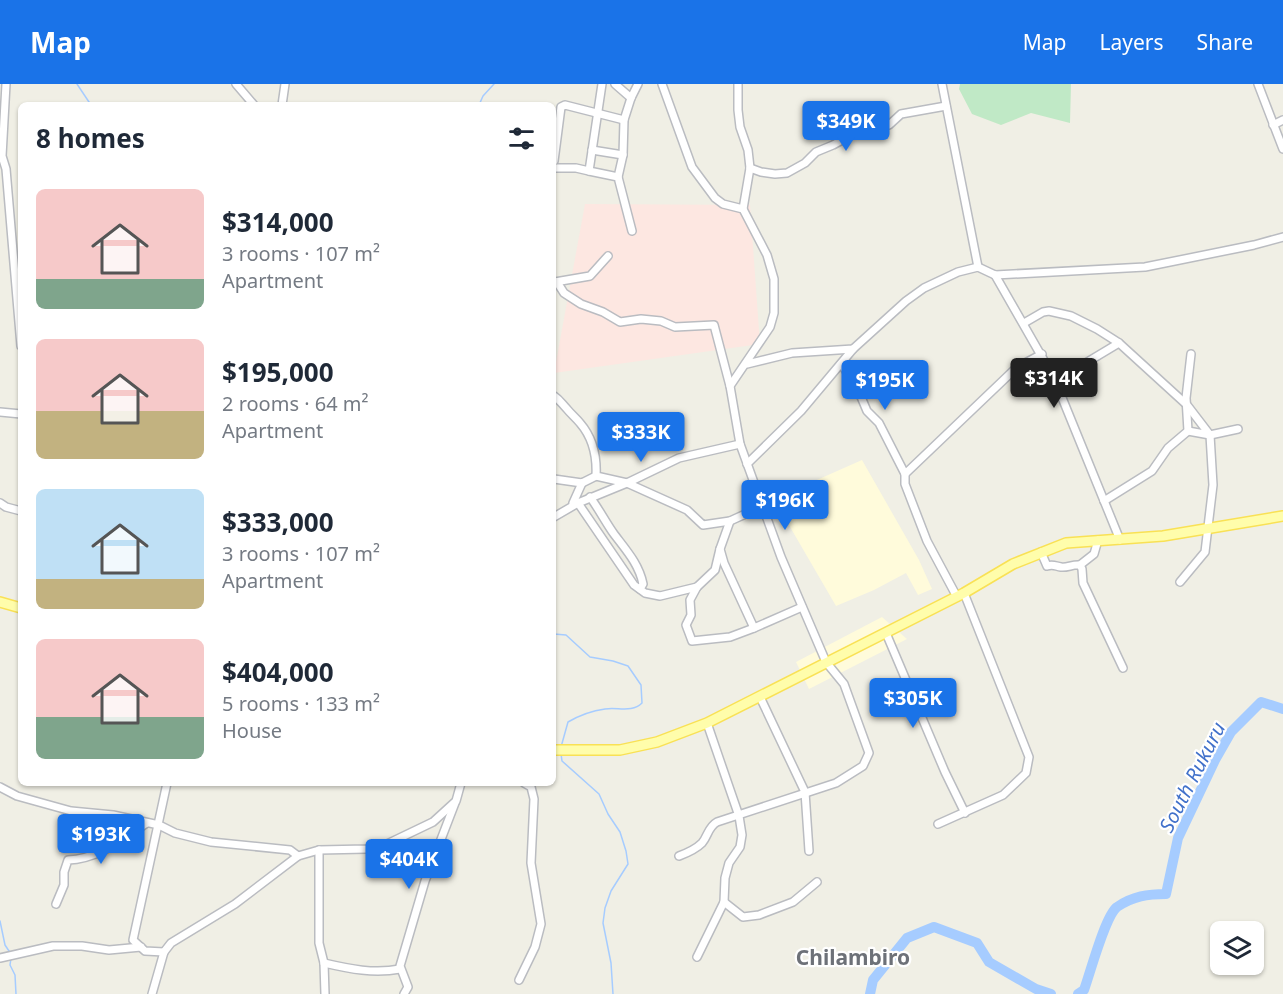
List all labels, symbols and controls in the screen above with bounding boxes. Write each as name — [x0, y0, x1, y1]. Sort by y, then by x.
text: Map — [30, 23, 91, 61]
text: Map — [1023, 28, 1067, 56]
text: Layers — [1100, 28, 1164, 56]
text: Share — [1197, 28, 1253, 56]
pin: $349K — [804, 101, 888, 152]
text: $349K — [816, 107, 876, 134]
text: 8 homes — [36, 120, 145, 156]
icon: filters — [505, 122, 538, 155]
text: $314,000 — [222, 204, 334, 240]
icon: home — [84, 213, 156, 285]
text: 3 rooms · 107 m² — [222, 240, 380, 267]
text: Apartment — [222, 267, 323, 294]
text: $195,000 — [222, 354, 334, 390]
pin: $314K — [1012, 358, 1096, 409]
pin: $195K — [843, 360, 927, 411]
icon: home — [84, 363, 156, 435]
text: $314K — [1024, 364, 1084, 391]
text: $195K — [855, 366, 915, 393]
text: 2 rooms · 64 m² — [222, 390, 369, 417]
pin: $333K — [599, 412, 683, 463]
text: Apartment — [222, 417, 323, 444]
text: $333K — [611, 418, 671, 445]
pin: $196K — [743, 480, 827, 531]
text: $196K — [755, 486, 815, 513]
text: $333,000 — [222, 504, 334, 540]
icon: home — [84, 513, 156, 585]
text: 3 rooms · 107 m² — [222, 540, 380, 567]
text: Apartment — [222, 567, 323, 594]
text: $404,000 — [222, 654, 334, 690]
icon: home — [84, 663, 156, 735]
pin: $305K — [871, 678, 955, 729]
text: $305K — [883, 684, 943, 711]
text: 5 rooms · 133 m² — [222, 690, 380, 717]
text: House — [222, 717, 282, 744]
water label: South Rukuru — [1153, 717, 1231, 837]
pin: $193K — [59, 814, 143, 865]
text: $193K — [71, 820, 131, 847]
pin: $404K — [367, 839, 451, 890]
text: $404K — [379, 845, 439, 872]
map controls — [1210, 921, 1264, 975]
button: layers — [1210, 921, 1264, 975]
district label: Chilambiro — [796, 943, 910, 971]

